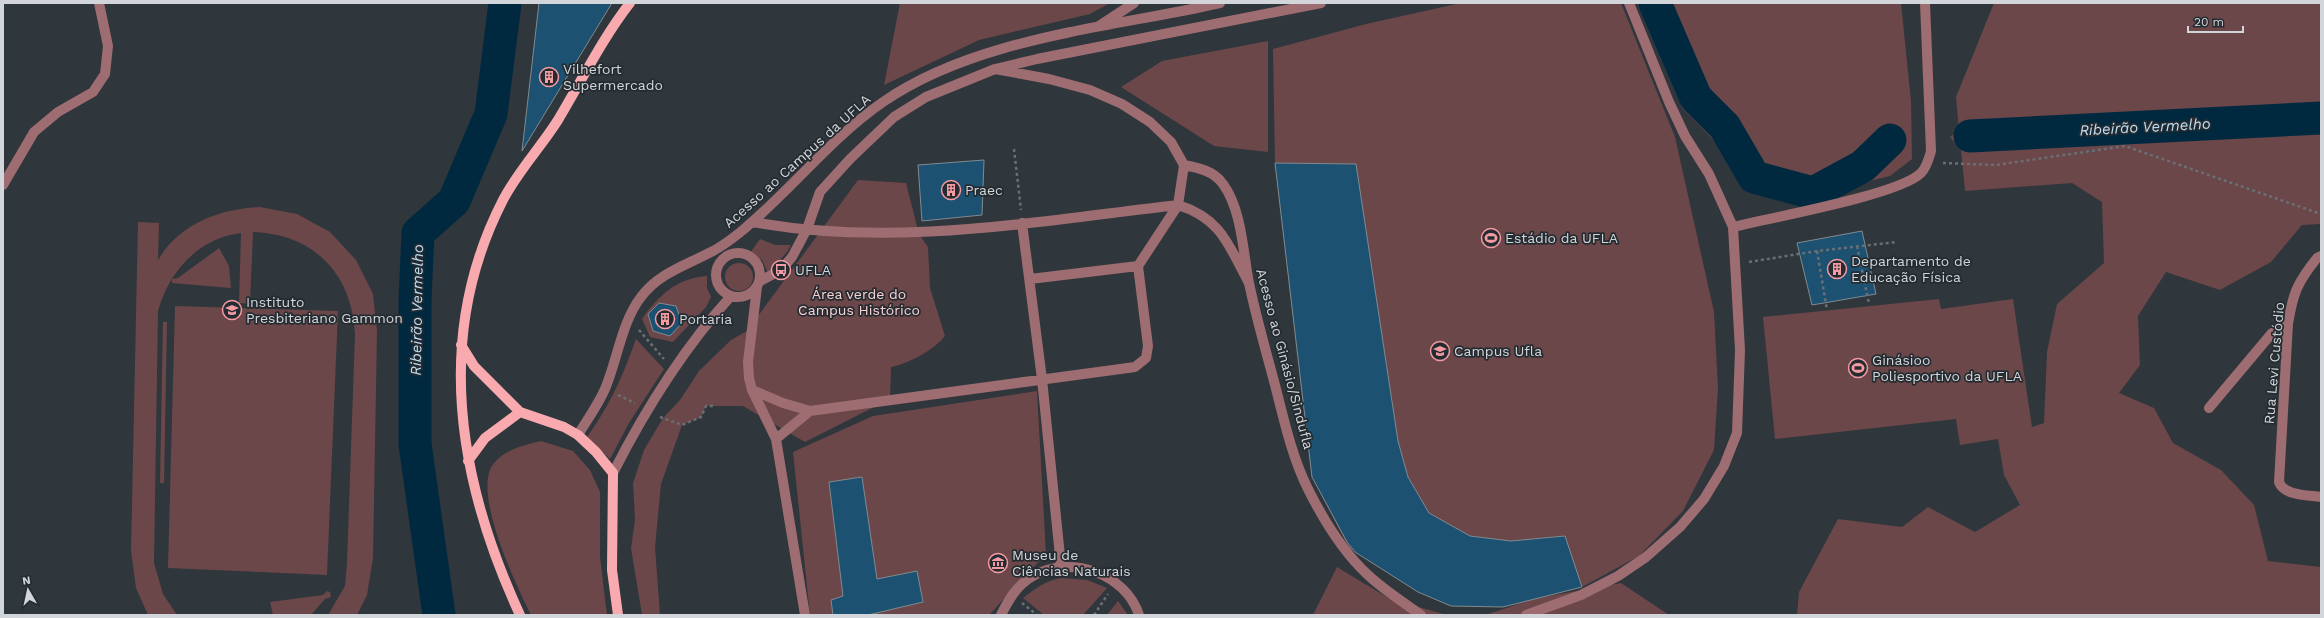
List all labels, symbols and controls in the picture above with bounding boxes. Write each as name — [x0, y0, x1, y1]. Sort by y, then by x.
scale bar — [2188, 8, 2243, 34]
text: 20 m — [2194, 15, 2224, 29]
place label: Vilhefort Supermercado — [563, 61, 663, 93]
building icon: Vilhefort Supermercado — [538, 66, 560, 88]
street label: Acesso ao Campus da UFLA — [720, 91, 874, 231]
water label: Ribeirão Vermelho — [2079, 115, 2211, 139]
building icon: Praec — [940, 179, 962, 201]
place label: Praec — [965, 182, 1003, 198]
sports icon: Estádio da UFLA — [1480, 227, 1502, 249]
place label: Estádio da UFLA — [1505, 230, 1618, 246]
water label: Ribeirão Vermelho — [407, 244, 427, 376]
place label: Departamento de Educação Física — [1851, 253, 1971, 285]
building icon: Departamento de Educação Física — [1826, 258, 1848, 280]
bus stop icon: UFLA — [770, 259, 792, 281]
place label: UFLA — [795, 262, 831, 278]
street label: Acesso ao Ginásio/Sindufla — [1253, 267, 1317, 451]
park label: Área verde do Campus Histórico — [798, 286, 920, 318]
place label: Instituto Presbiteriano Gammon — [246, 294, 403, 326]
school or university icon: Instituto Presbiteriano Gammon — [221, 299, 243, 321]
street label: Rua Levi Custódio — [2261, 301, 2287, 425]
building icon: Portaria — [654, 308, 676, 330]
place label: Portaria — [679, 311, 732, 327]
school or university icon: Campus Ufla — [1429, 340, 1451, 362]
place label: Campus Ufla — [1454, 343, 1542, 359]
place label: Ginásioo Poliesportivo da UFLA — [1872, 352, 2022, 384]
sports icon: Ginásioo Poliesportivo da UFLA — [1847, 357, 1869, 379]
place label: Museu de Ciências Naturais — [1012, 547, 1131, 579]
museum icon: Museu de Ciências Naturais — [987, 552, 1009, 574]
north arrow — [8, 570, 48, 610]
text: N — [21, 574, 32, 588]

